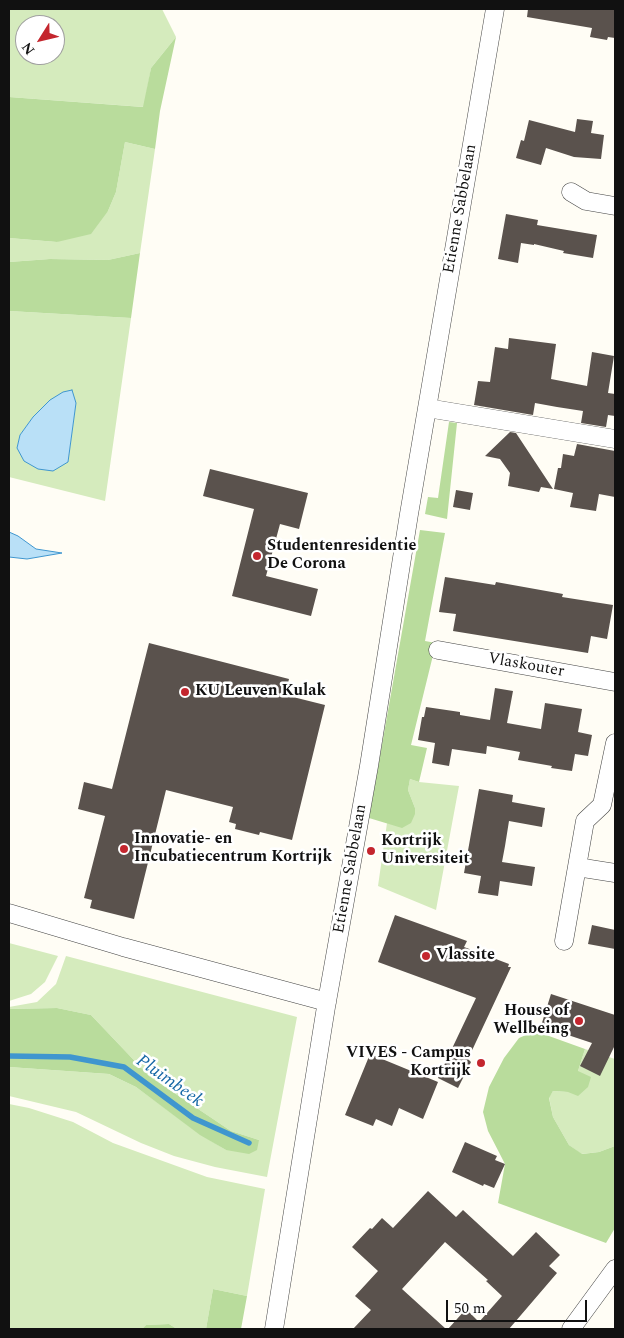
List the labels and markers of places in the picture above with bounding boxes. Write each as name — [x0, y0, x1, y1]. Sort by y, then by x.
place label: Studentenresidentie De Corona — [267, 537, 417, 575]
marker: Studentenresidentie De Corona — [251, 550, 263, 562]
place label: KU Leuven Kulak — [195, 682, 326, 702]
marker: KU Leuven Kulak — [179, 686, 191, 698]
place label: Innovatie- en Incubatiecentrum Kortrijk — [134, 830, 332, 868]
place label: Kortrijk Universiteit — [381, 832, 470, 870]
marker: Innovatie- en Incubatiecentrum Kortrijk — [118, 843, 130, 855]
marker: Kortrijk Universiteit — [365, 845, 377, 857]
place label: Vlassite — [436, 946, 495, 966]
marker: Vlassite — [420, 950, 432, 962]
place label: House of Wellbeing — [493, 1002, 569, 1040]
marker: House of Wellbeing — [573, 1015, 585, 1027]
place label: VIVES - Campus Kortrijk — [346, 1044, 471, 1082]
marker: VIVES - Campus Kortrijk — [475, 1057, 487, 1069]

